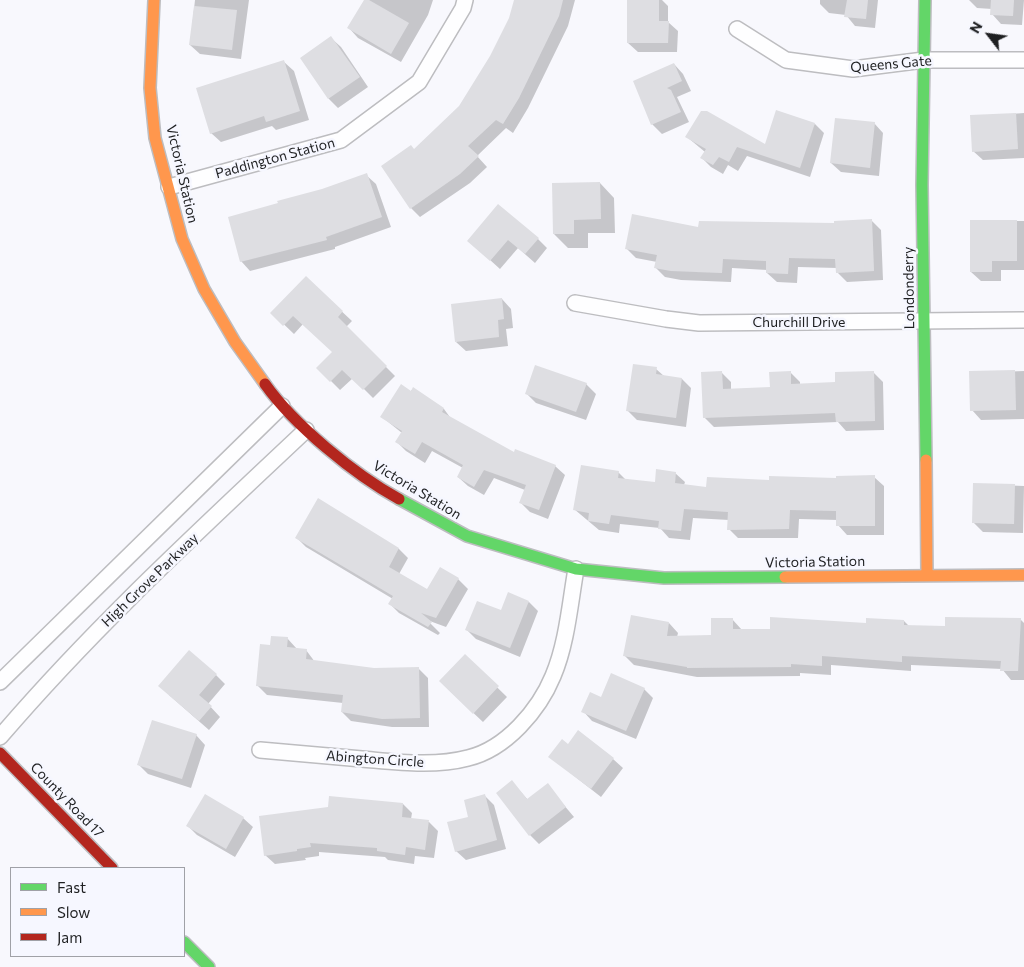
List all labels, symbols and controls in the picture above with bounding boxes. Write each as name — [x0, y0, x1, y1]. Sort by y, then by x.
north arrow — [964, 10, 1014, 60]
text: N — [966, 18, 986, 36]
street label: Queens Gate — [850, 52, 932, 76]
street label: Victoria Station — [163, 123, 201, 225]
street label: Paddington Station — [213, 134, 337, 182]
street label: Londonderry — [900, 246, 918, 330]
street label: Churchill Drive — [753, 314, 845, 330]
street label: Victoria Station — [370, 457, 464, 523]
street label: High Grove Parkway — [98, 530, 202, 630]
street label: Victoria Station — [765, 553, 865, 571]
street label: Abington Circle — [325, 747, 425, 771]
street label: County Road 17 — [27, 759, 107, 841]
legend — [10, 867, 185, 957]
text: Fast — [57, 878, 86, 896]
text: Slow — [57, 903, 90, 921]
text: Jam — [57, 928, 82, 946]

